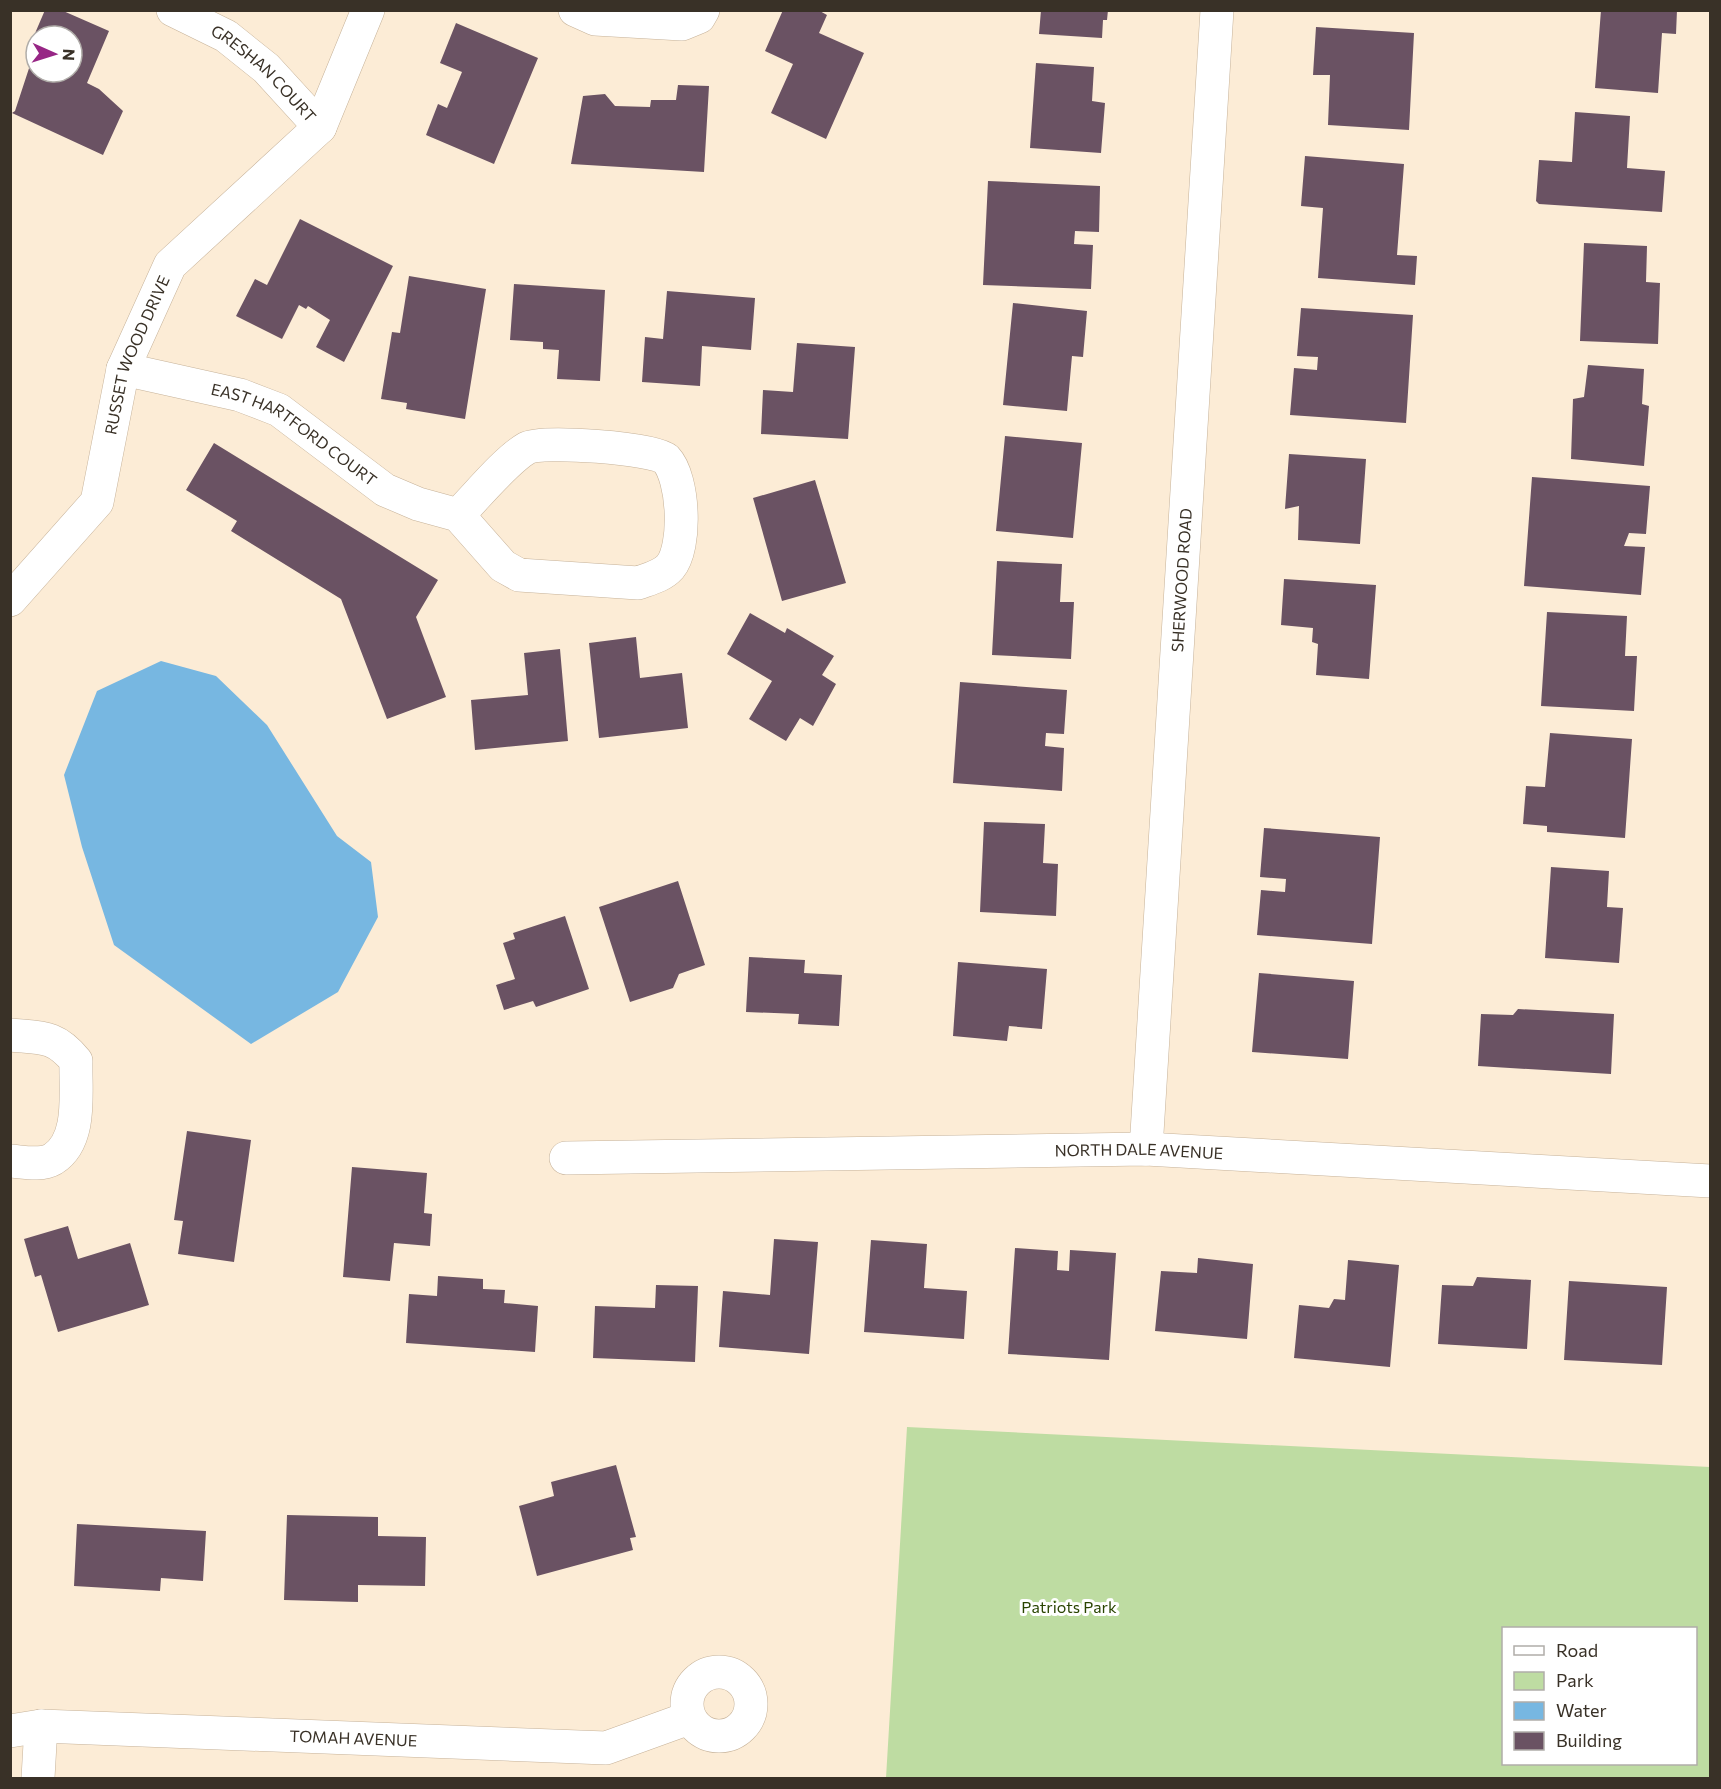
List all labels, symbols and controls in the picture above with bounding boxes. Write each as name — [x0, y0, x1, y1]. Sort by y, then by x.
street label: GRESHAN COURT — [209, 20, 320, 126]
north arrow — [24, 24, 84, 84]
text: N — [60, 48, 79, 61]
street label: RUSSET WOOD DRIVE — [100, 272, 173, 436]
street label: EAST HARTFORD COURT — [209, 379, 381, 489]
street label: SHERWOOD ROAD — [1167, 507, 1195, 653]
street label: NORTH DALE AVENUE — [1054, 1139, 1224, 1162]
park label: Patriots Park — [1021, 1597, 1117, 1616]
legend — [1502, 1627, 1697, 1765]
text: Road — [1556, 1639, 1598, 1661]
text: Park — [1556, 1669, 1594, 1691]
text: Water — [1556, 1699, 1607, 1721]
street label: TOMAH AVENUE — [289, 1726, 418, 1750]
text: Building — [1556, 1729, 1622, 1751]

